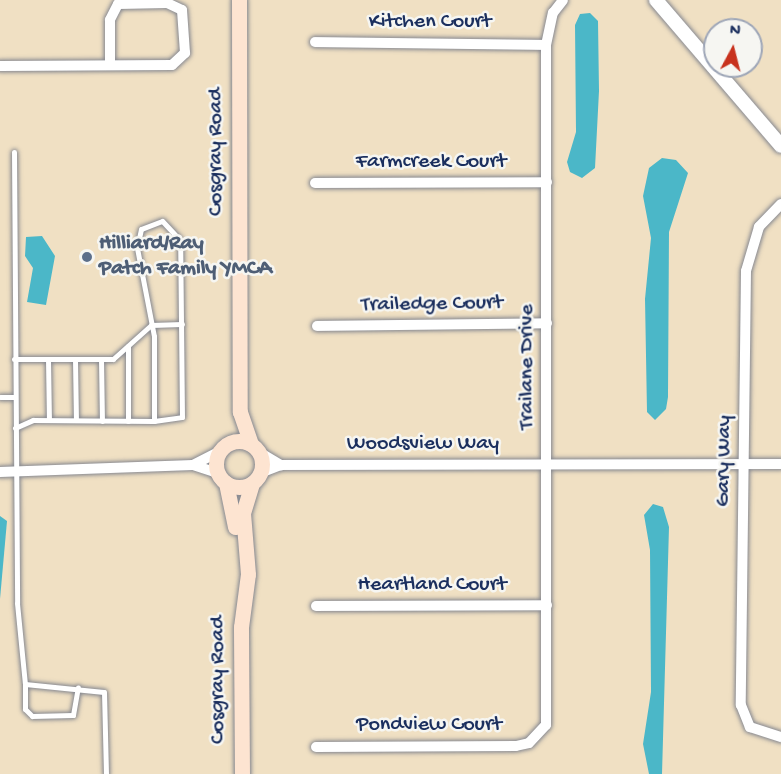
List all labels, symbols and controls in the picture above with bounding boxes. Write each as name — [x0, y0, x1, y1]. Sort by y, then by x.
street label: Kitchen Court — [369, 10, 491, 36]
north arrow — [703, 18, 763, 78]
text: N — [729, 22, 741, 42]
street label: Cosgray Road — [204, 88, 230, 216]
street label: Farmcreek Court — [356, 150, 506, 176]
place label: Hilliard/Ray Patch Family YMCA — [99, 231, 272, 282]
marker: Hilliard/Ray Patch Family YMCA — [80, 250, 94, 264]
street label: Trailedge Court — [361, 291, 503, 319]
street label: Trailane Drive — [515, 304, 541, 430]
street label: Gary Way — [711, 415, 739, 507]
street label: Woodsview Way — [347, 432, 499, 458]
street label: Heartland Court — [358, 573, 506, 599]
street label: Cosgray Road — [206, 616, 232, 744]
street label: Pondview Court — [356, 713, 502, 739]

